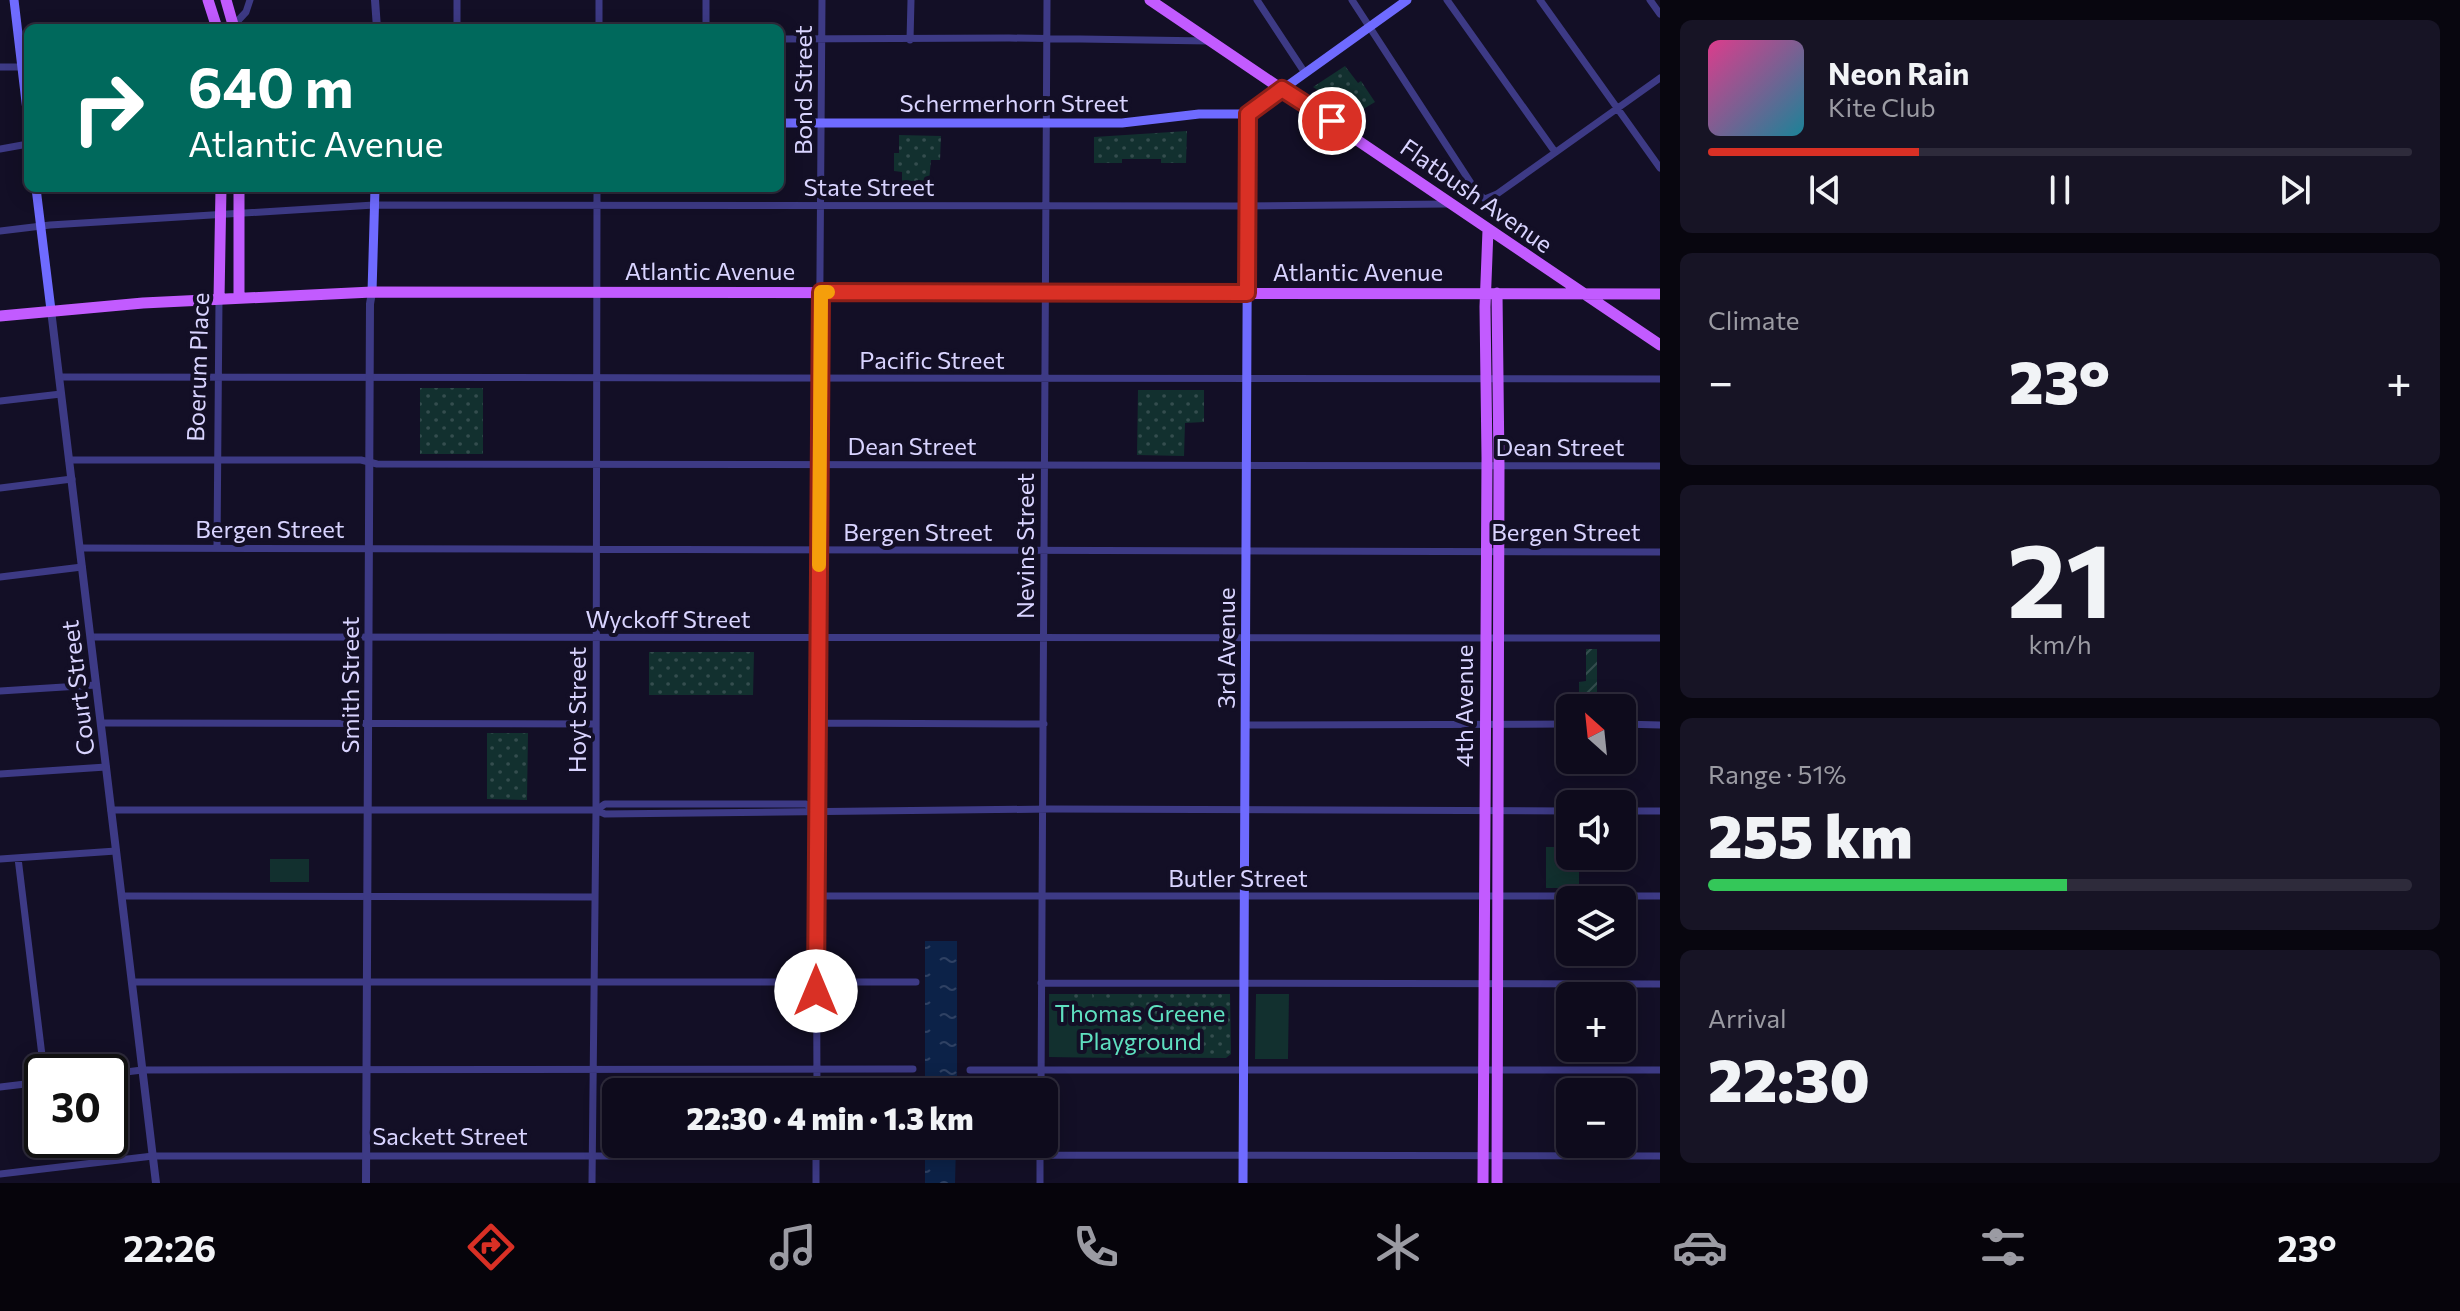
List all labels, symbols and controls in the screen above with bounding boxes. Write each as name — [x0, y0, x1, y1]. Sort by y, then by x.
street label: Bond Street — [788, 25, 817, 155]
text: 640 m — [188, 51, 354, 120]
text: Neon Rain — [1828, 54, 1969, 91]
icon: right — [56, 56, 160, 160]
pin — [1298, 87, 1366, 155]
street label: Schermerhorn Street — [900, 88, 1129, 117]
text: Kite Club — [1828, 91, 1936, 122]
icon: arrive — [1310, 99, 1354, 143]
text: Atlantic Avenue — [188, 120, 443, 164]
street label: Flatbush Avenue — [1395, 132, 1559, 258]
icon: previous — [1803, 168, 1847, 212]
icon: pause — [2038, 168, 2082, 212]
icon: next — [2273, 168, 2317, 212]
street label: State Street — [804, 172, 935, 201]
street label: Atlantic Avenue — [625, 256, 795, 285]
street label: Atlantic Avenue — [1273, 257, 1443, 286]
street label: Boerum Place — [180, 292, 214, 442]
text: Climate — [1708, 304, 1800, 335]
text: 23° — [2009, 343, 2110, 416]
street label: Pacific Street — [859, 345, 1005, 374]
text: − — [1708, 353, 1733, 407]
text: + — [2386, 353, 2412, 407]
street label: Dean Street — [847, 431, 977, 460]
street label: Dean Street — [1495, 432, 1625, 461]
street label: Nevins Street — [1010, 473, 1039, 619]
text: 21 — [2007, 512, 2113, 639]
street label: Bergen Street — [195, 514, 345, 543]
street label: Bergen Street — [843, 517, 993, 546]
street label: Bergen Street — [1491, 517, 1641, 546]
street label: 3rd Avenue — [1211, 587, 1240, 709]
street label: Wyckoff Street — [585, 604, 751, 633]
street label: Smith Street — [335, 616, 364, 754]
street label: Court Street — [54, 619, 100, 757]
text: km/h — [2028, 628, 2092, 659]
street label: 4th Avenue — [1449, 645, 1478, 767]
street label: Hoyt Street — [562, 647, 591, 773]
north arrow — [1556, 694, 1636, 774]
map controls — [1556, 694, 1636, 1158]
text: Range · 51% — [1708, 758, 1846, 789]
button: sound — [1556, 790, 1636, 870]
text: 255 km — [1708, 797, 1913, 870]
street label: Butler Street — [1168, 863, 1308, 892]
button: layers — [1556, 886, 1636, 966]
position arrow — [774, 949, 858, 1033]
button: + — [1556, 982, 1636, 1062]
park label: Thomas Greene Playground — [1055, 998, 1225, 1055]
text: Arrival — [1708, 1002, 1787, 1033]
text: 22:30 — [1708, 1041, 1870, 1114]
speed limit sign: 30 — [24, 1054, 128, 1158]
button: − — [1556, 1078, 1636, 1158]
text: 22:30 · 4 min · 1.3 km — [687, 1099, 973, 1136]
street label: Sackett Street — [372, 1121, 528, 1150]
icon: directions — [463, 1219, 519, 1275]
icon: music — [765, 1219, 821, 1275]
icon: phone — [1068, 1219, 1124, 1275]
icon: climate — [1370, 1219, 1426, 1275]
icon: car — [1672, 1219, 1728, 1275]
icon: filters — [1975, 1219, 2031, 1275]
text: 22:26 — [123, 1225, 216, 1269]
text: 23° — [2277, 1225, 2337, 1269]

